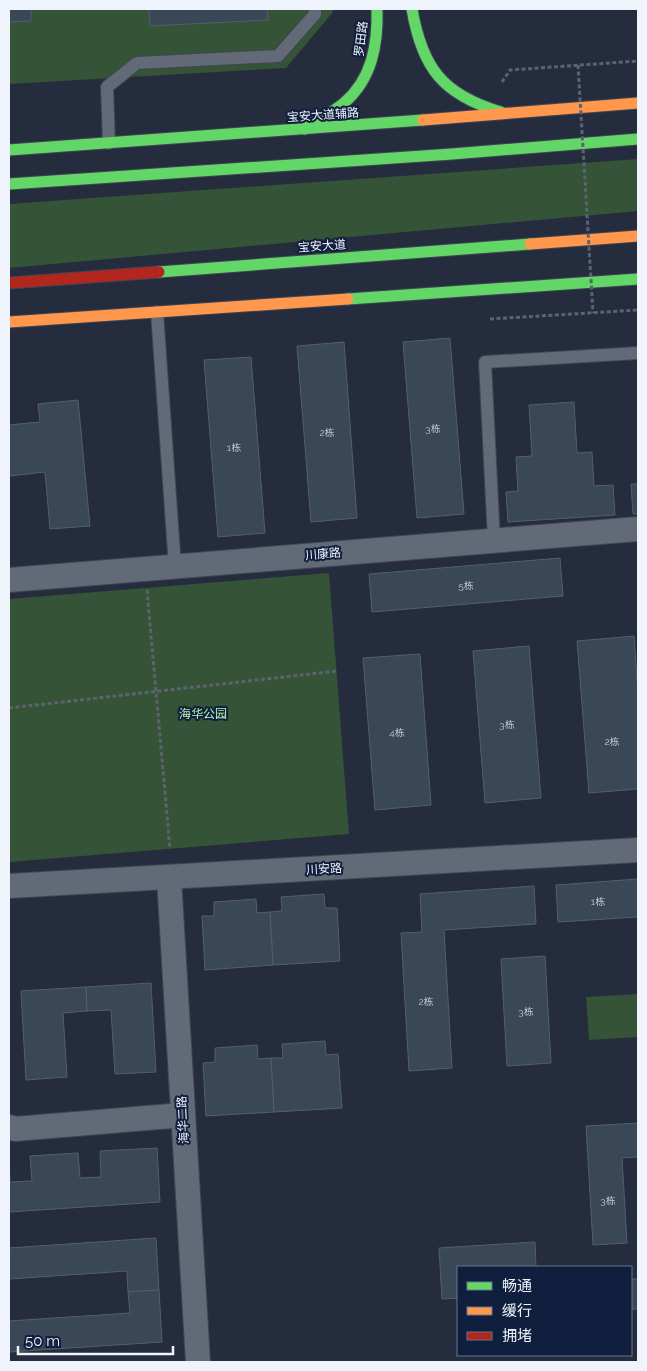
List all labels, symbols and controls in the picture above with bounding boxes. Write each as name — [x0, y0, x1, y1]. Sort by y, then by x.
street label: 罗田路 — [352, 20, 370, 58]
street label: 宝安大道辅路 — [287, 106, 359, 124]
street label: 宝安大道 — [298, 237, 346, 255]
house number: 3栋 — [425, 423, 441, 434]
house number: 2栋 — [319, 427, 335, 438]
house number: 1栋 — [227, 442, 241, 453]
street label: 川康路 — [304, 545, 342, 563]
house number: 5栋 — [458, 580, 474, 591]
park label: 海华公园 — [179, 707, 227, 721]
house number: 3栋 — [499, 719, 515, 730]
house number: 4栋 — [389, 727, 405, 738]
house number: 2栋 — [604, 736, 620, 747]
street label: 川安路 — [306, 861, 342, 877]
house number: 1栋 — [591, 896, 605, 907]
house number: 2栋 — [418, 996, 434, 1007]
house number: 3栋 — [518, 1006, 534, 1017]
street label: 海华二路 — [175, 1096, 191, 1144]
house number: 3栋 — [600, 1195, 616, 1206]
legend — [457, 1266, 632, 1356]
text: 畅通 — [502, 1277, 532, 1295]
text: 缓行 — [502, 1302, 532, 1320]
scale bar — [18, 1324, 172, 1356]
text: 拥堵 — [502, 1327, 532, 1345]
text: 50 m — [25, 1332, 60, 1350]

